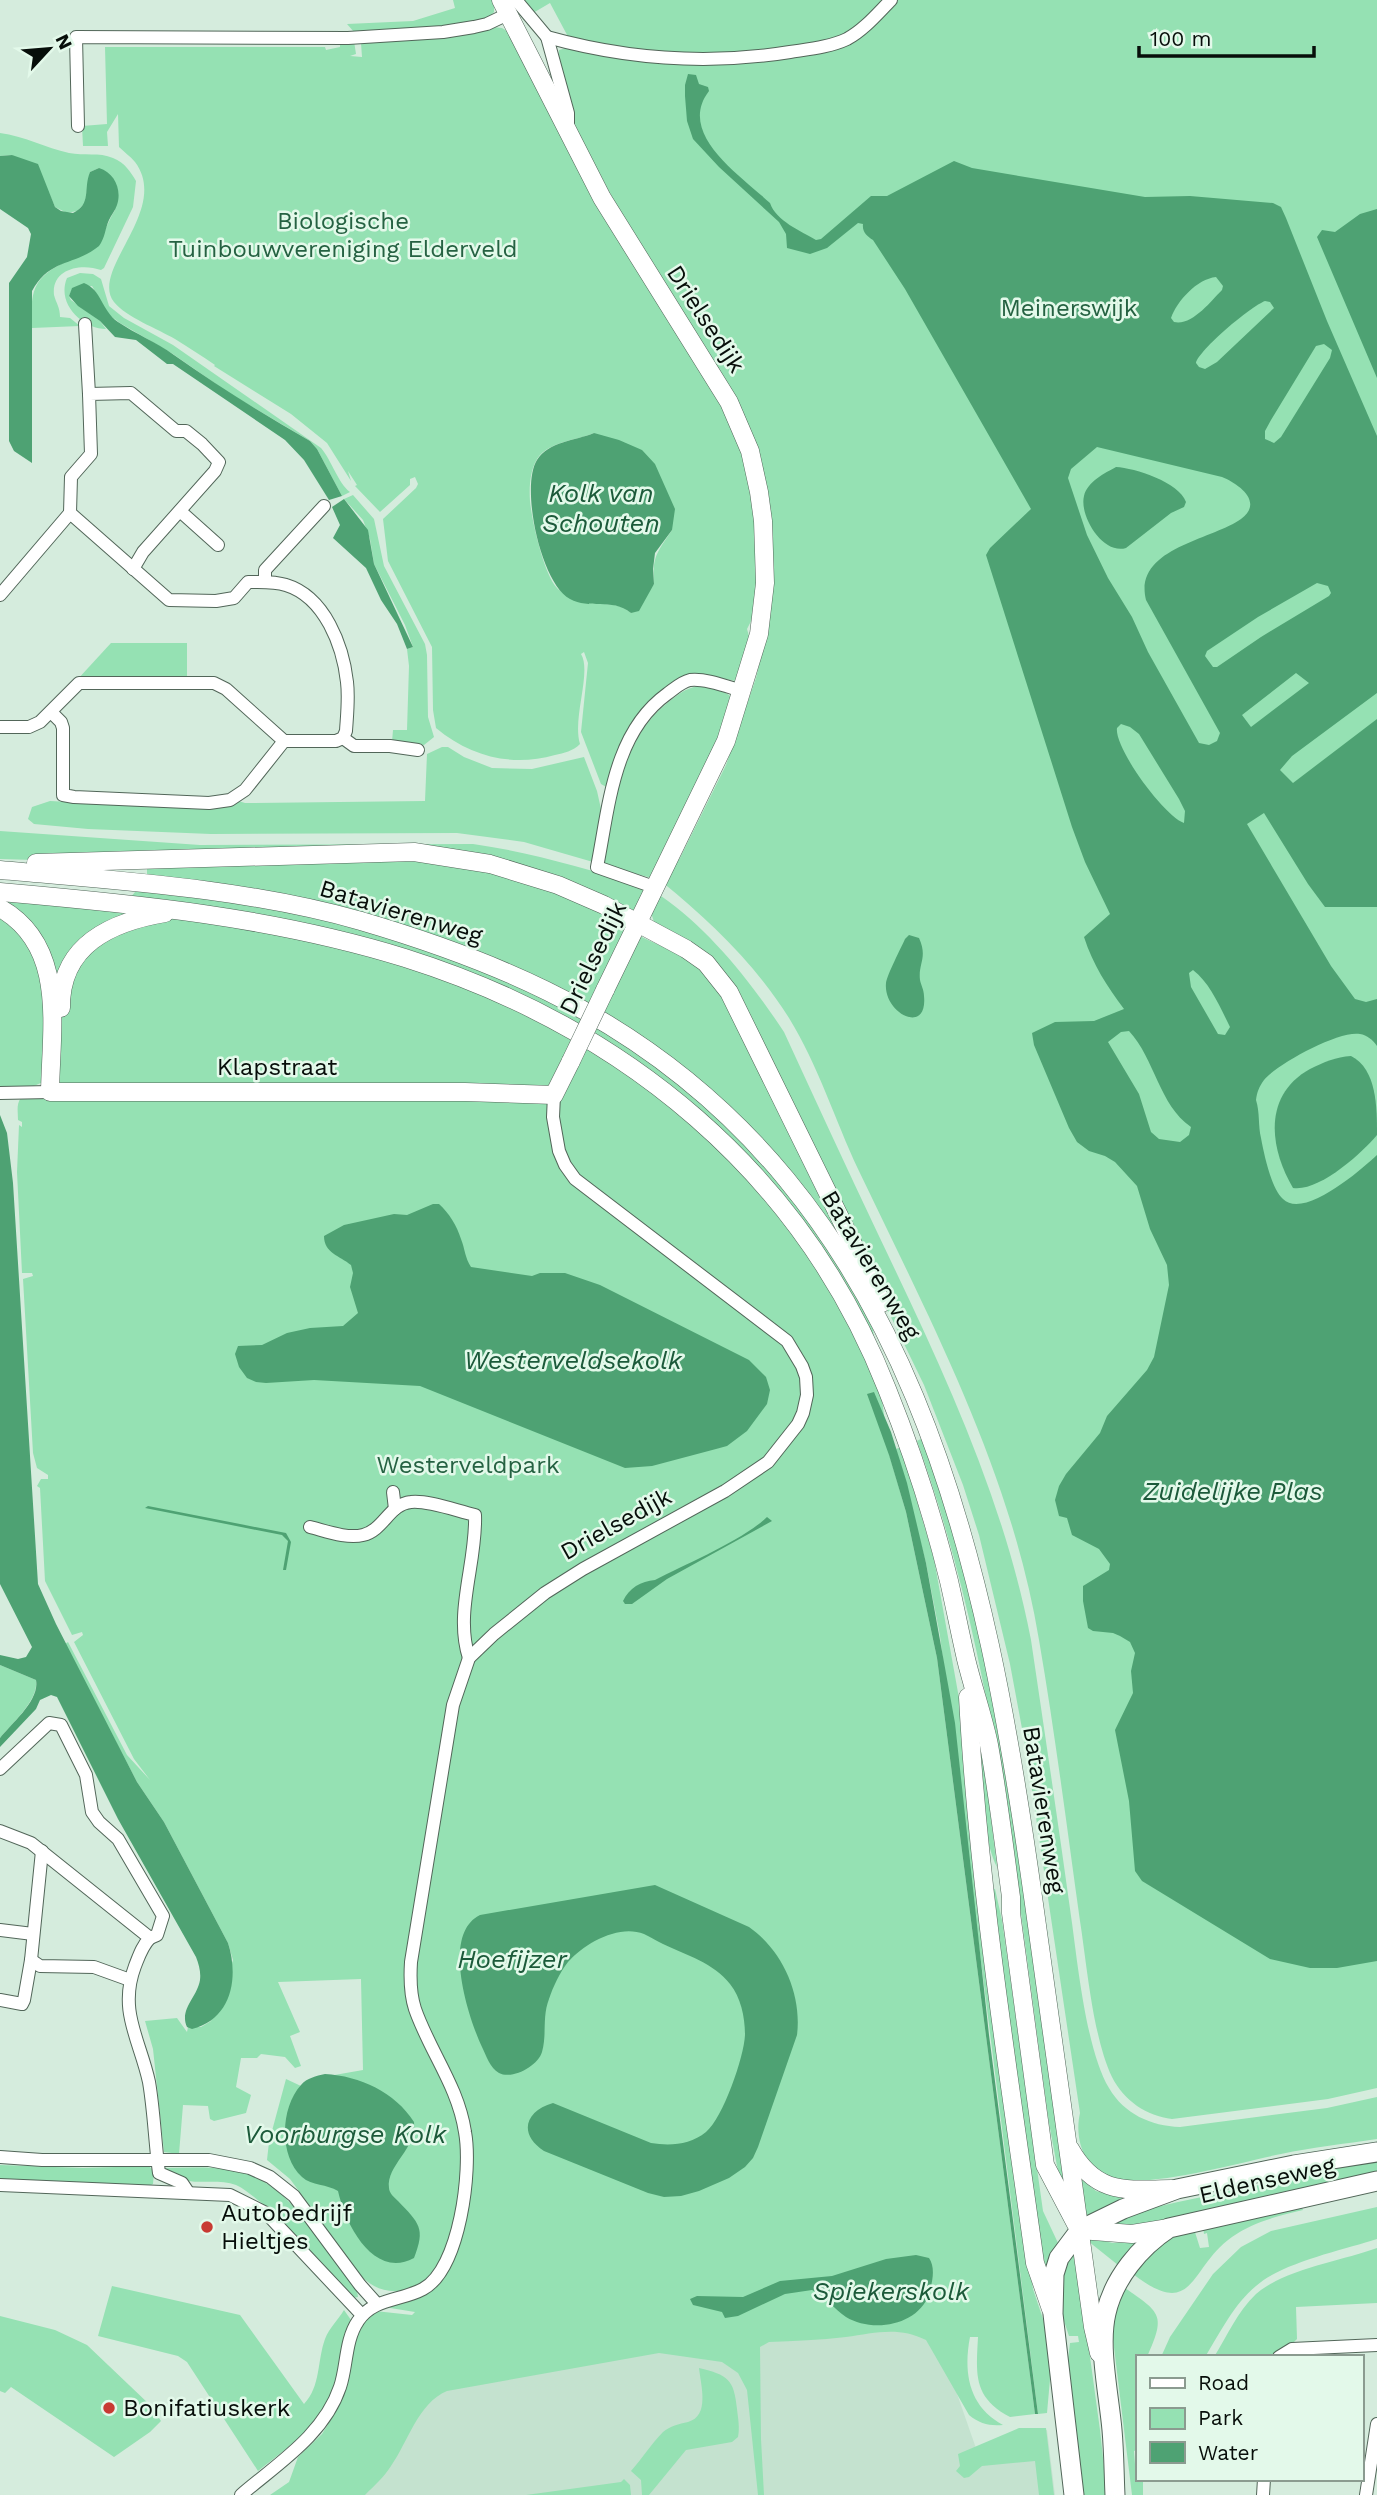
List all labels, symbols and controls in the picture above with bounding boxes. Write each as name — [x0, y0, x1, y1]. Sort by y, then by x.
north arrow — [14, 14, 84, 84]
scale bar — [1139, 14, 1314, 58]
text: 100 m — [1150, 26, 1212, 51]
text: N — [50, 30, 77, 53]
park label: Biologische Tuinbouwvereniging Elderveld — [168, 207, 518, 263]
street label: Drielsedijk — [661, 260, 751, 378]
park label: Meinerswijk — [1001, 294, 1138, 322]
water label: Kolk van Schouten — [542, 478, 660, 538]
street label: Batavierenweg — [316, 874, 486, 950]
street label: Drielsedijk — [554, 896, 633, 1019]
street label: Klapstraat — [217, 1053, 337, 1081]
street label: Batavierenweg — [815, 1185, 927, 1345]
water label: Westerveldsekolk — [464, 1345, 683, 1375]
park label: Westerveldpark — [376, 1451, 560, 1479]
water label: Zuidelijke Plas — [1142, 1476, 1323, 1506]
street label: Drielsedijk — [556, 1482, 677, 1566]
street label: Batavierenweg — [1017, 1724, 1071, 1896]
water label: Hoefijzer — [457, 1944, 568, 1974]
water label: Voorburgse Kolk — [244, 2119, 447, 2149]
street label: Eldenseweg — [1196, 2151, 1338, 2209]
place label: Autobedrijf Hieltjes — [221, 2199, 352, 2255]
marker: Autobedrijf Hieltjes — [199, 2219, 215, 2235]
water label: Spiekerskolk — [813, 2276, 970, 2306]
legend — [1136, 2355, 1363, 2481]
text: Road — [1198, 2370, 1249, 2395]
place label: Bonifatiuskerk — [123, 2394, 291, 2422]
marker: Bonifatiuskerk — [101, 2400, 117, 2416]
text: Park — [1198, 2405, 1243, 2430]
text: Water — [1198, 2440, 1259, 2465]

